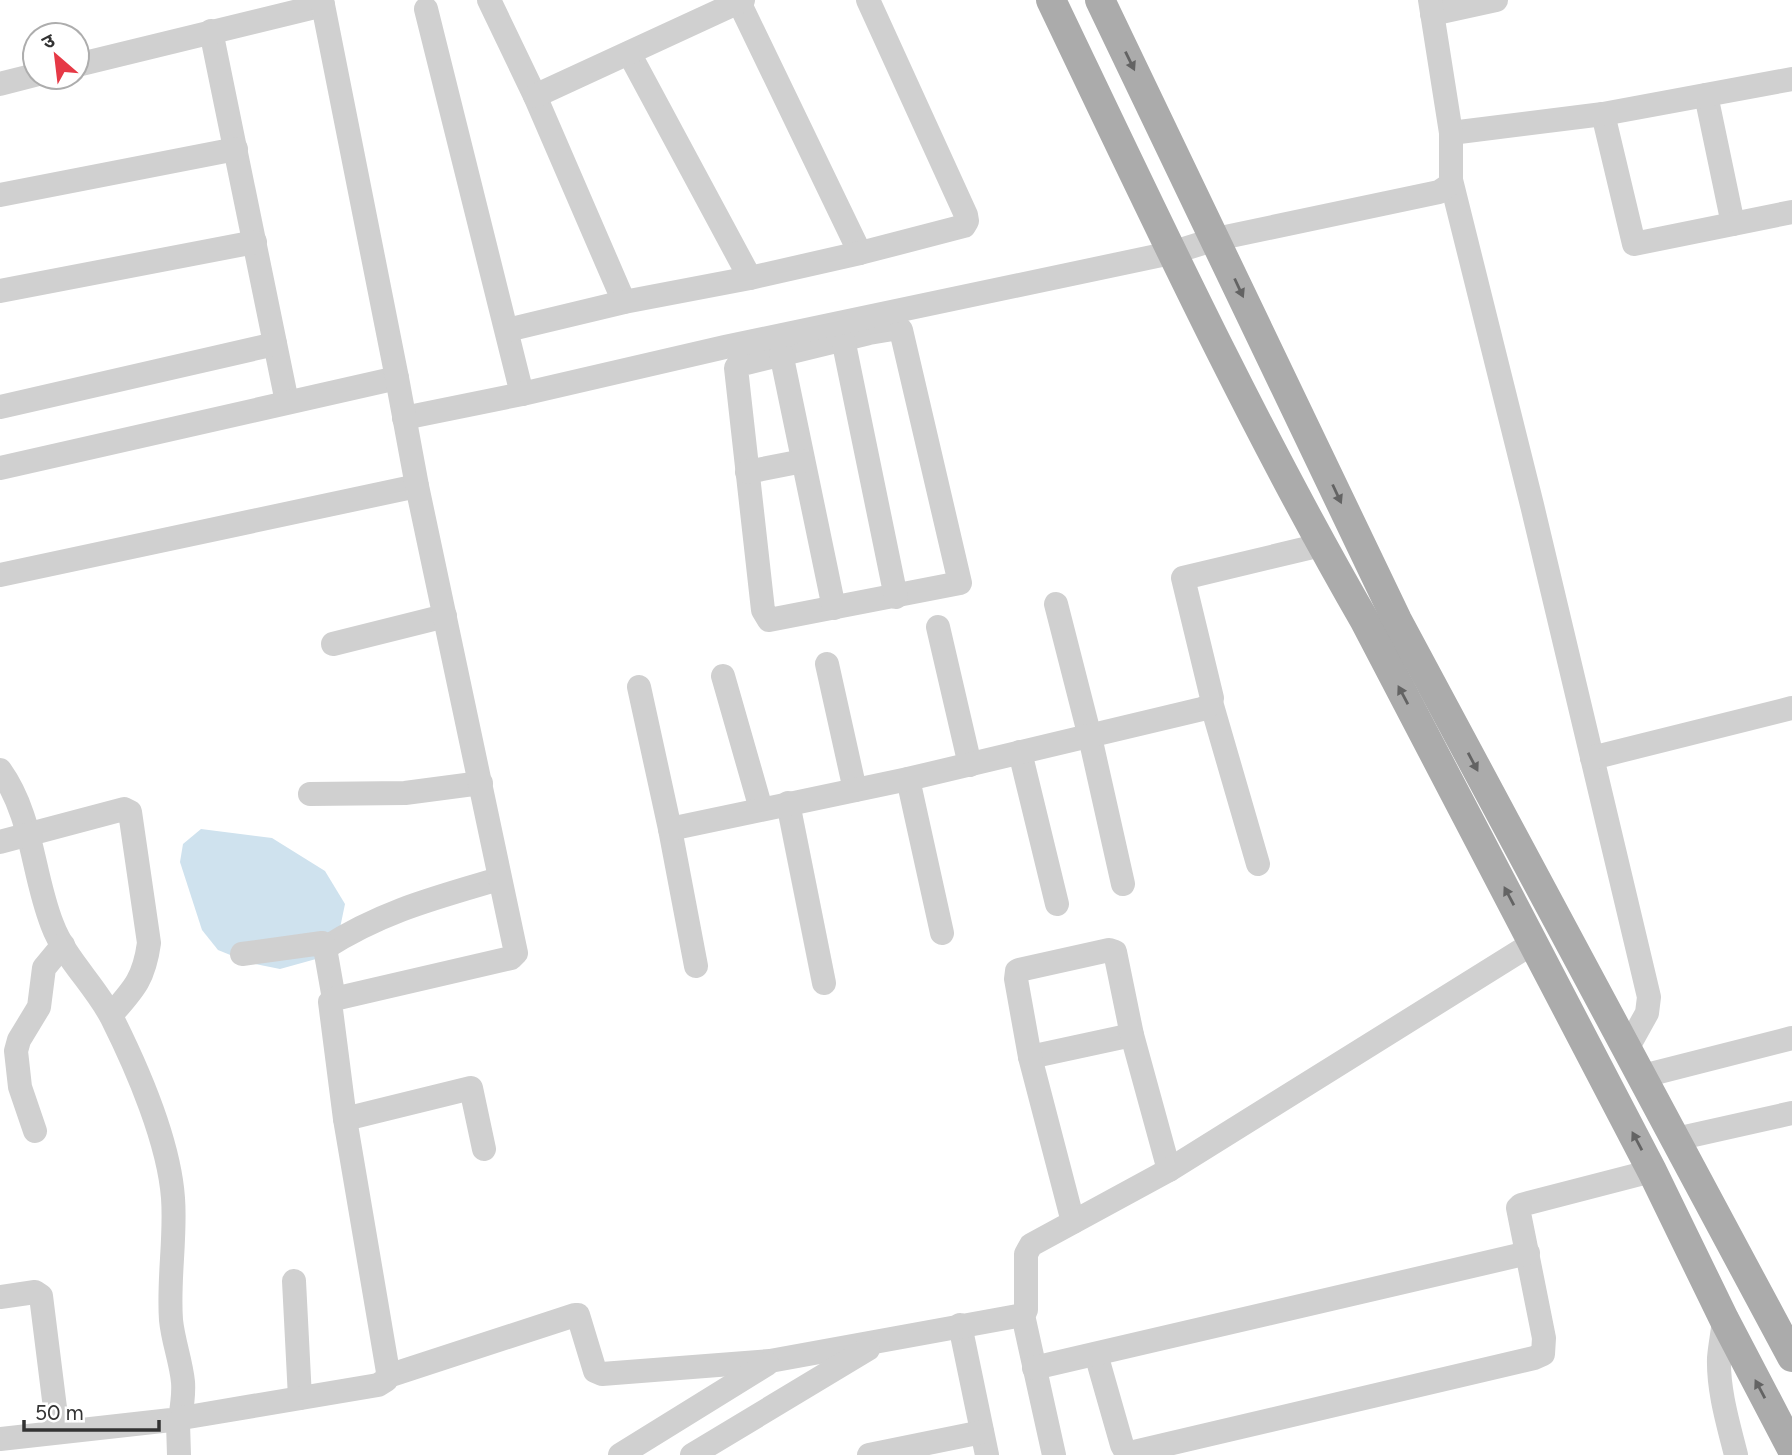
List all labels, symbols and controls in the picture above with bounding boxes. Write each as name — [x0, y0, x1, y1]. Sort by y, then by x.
north arrow — [21, 21, 91, 91]
text: उ — [38, 28, 59, 54]
one-way arrow — [1124, 51, 1135, 71]
one-way arrow — [1234, 278, 1245, 298]
one-way arrow — [1331, 484, 1343, 504]
one-way arrow — [1398, 685, 1409, 705]
one-way arrow — [1467, 752, 1479, 772]
one-way arrow — [1503, 886, 1515, 906]
one-way arrow — [1631, 1131, 1643, 1151]
one-way arrow — [1755, 1379, 1766, 1399]
scale bar — [24, 1388, 159, 1432]
text: 50 m — [35, 1400, 84, 1425]

